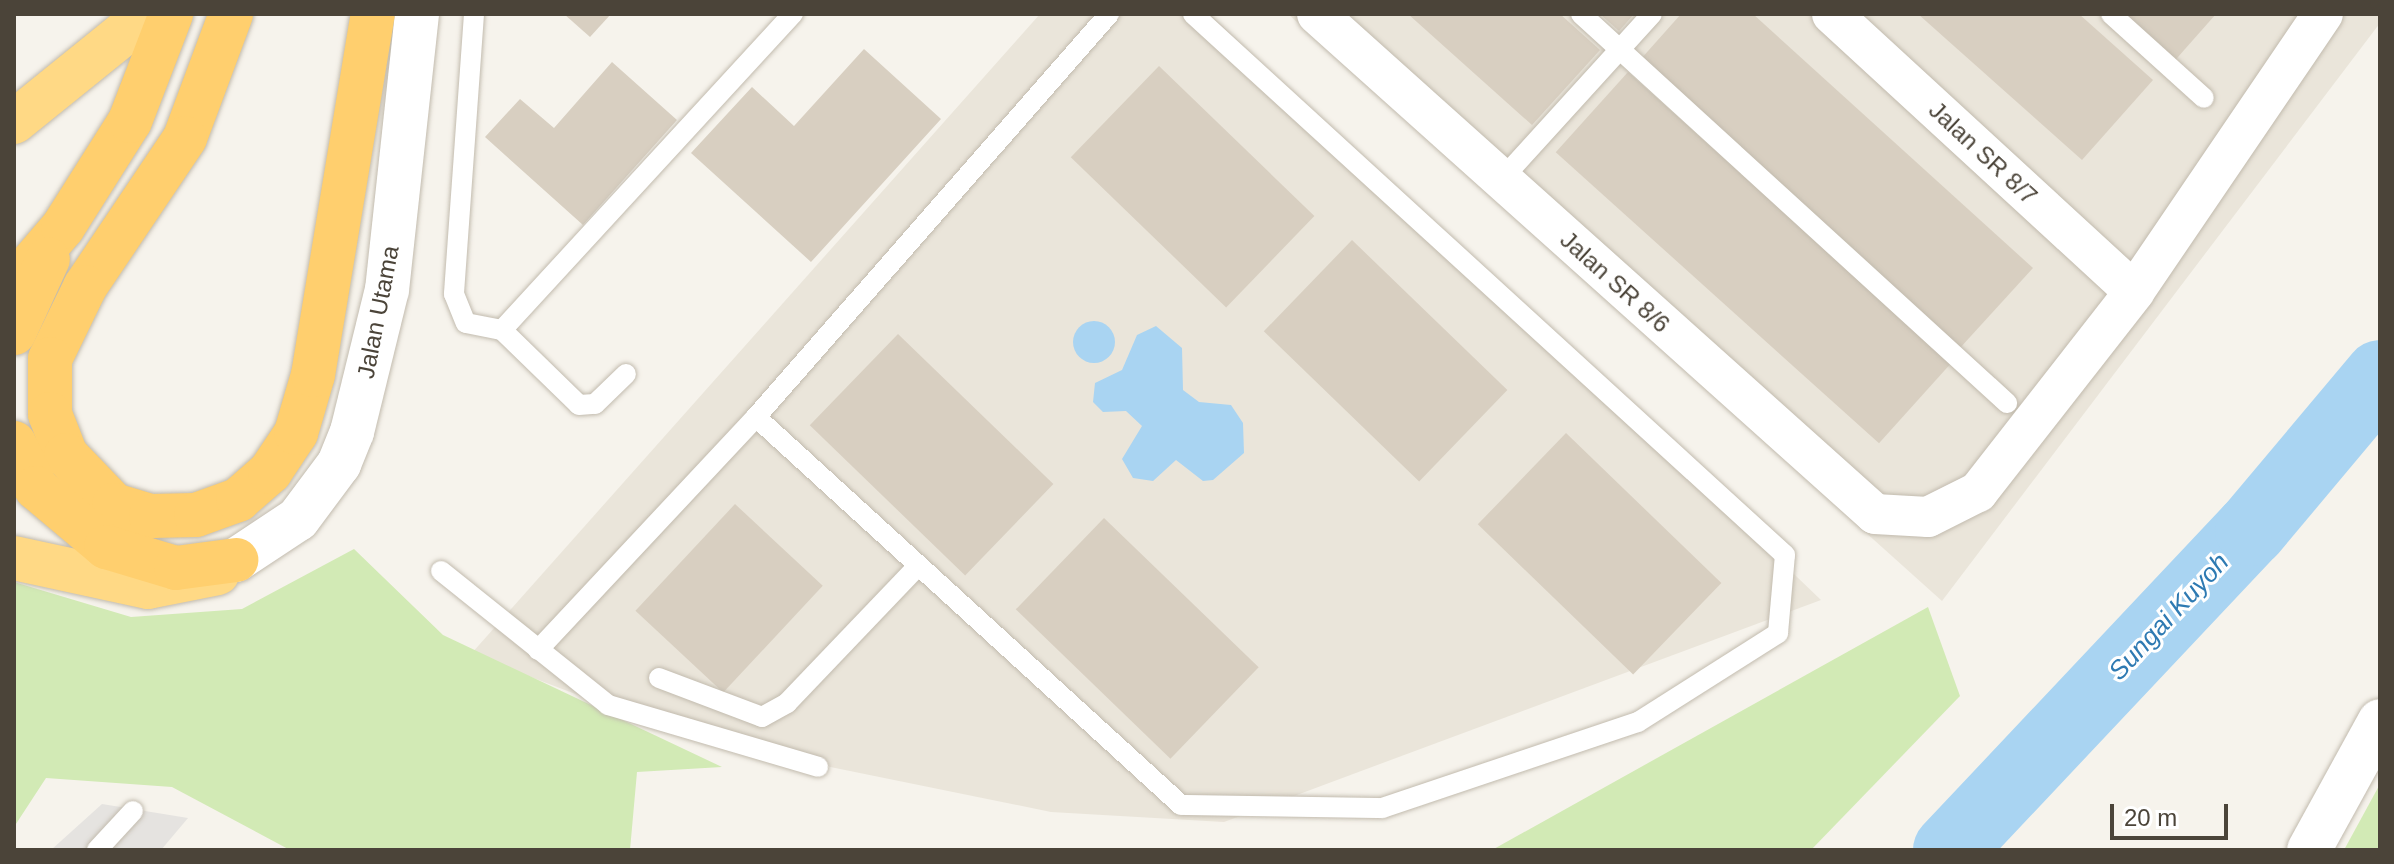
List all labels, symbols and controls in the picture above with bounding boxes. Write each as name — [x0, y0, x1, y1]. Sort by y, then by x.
street label: Jalan SR 8/7 — [1923, 96, 2043, 210]
street label: Jalan SR 8/6 — [1554, 225, 1676, 339]
street label: Jalan Utama — [351, 243, 405, 381]
water label: Sungai Kuyoh — [2102, 547, 2236, 687]
scale bar — [2114, 788, 2232, 838]
text: 20 m — [2124, 804, 2177, 831]

